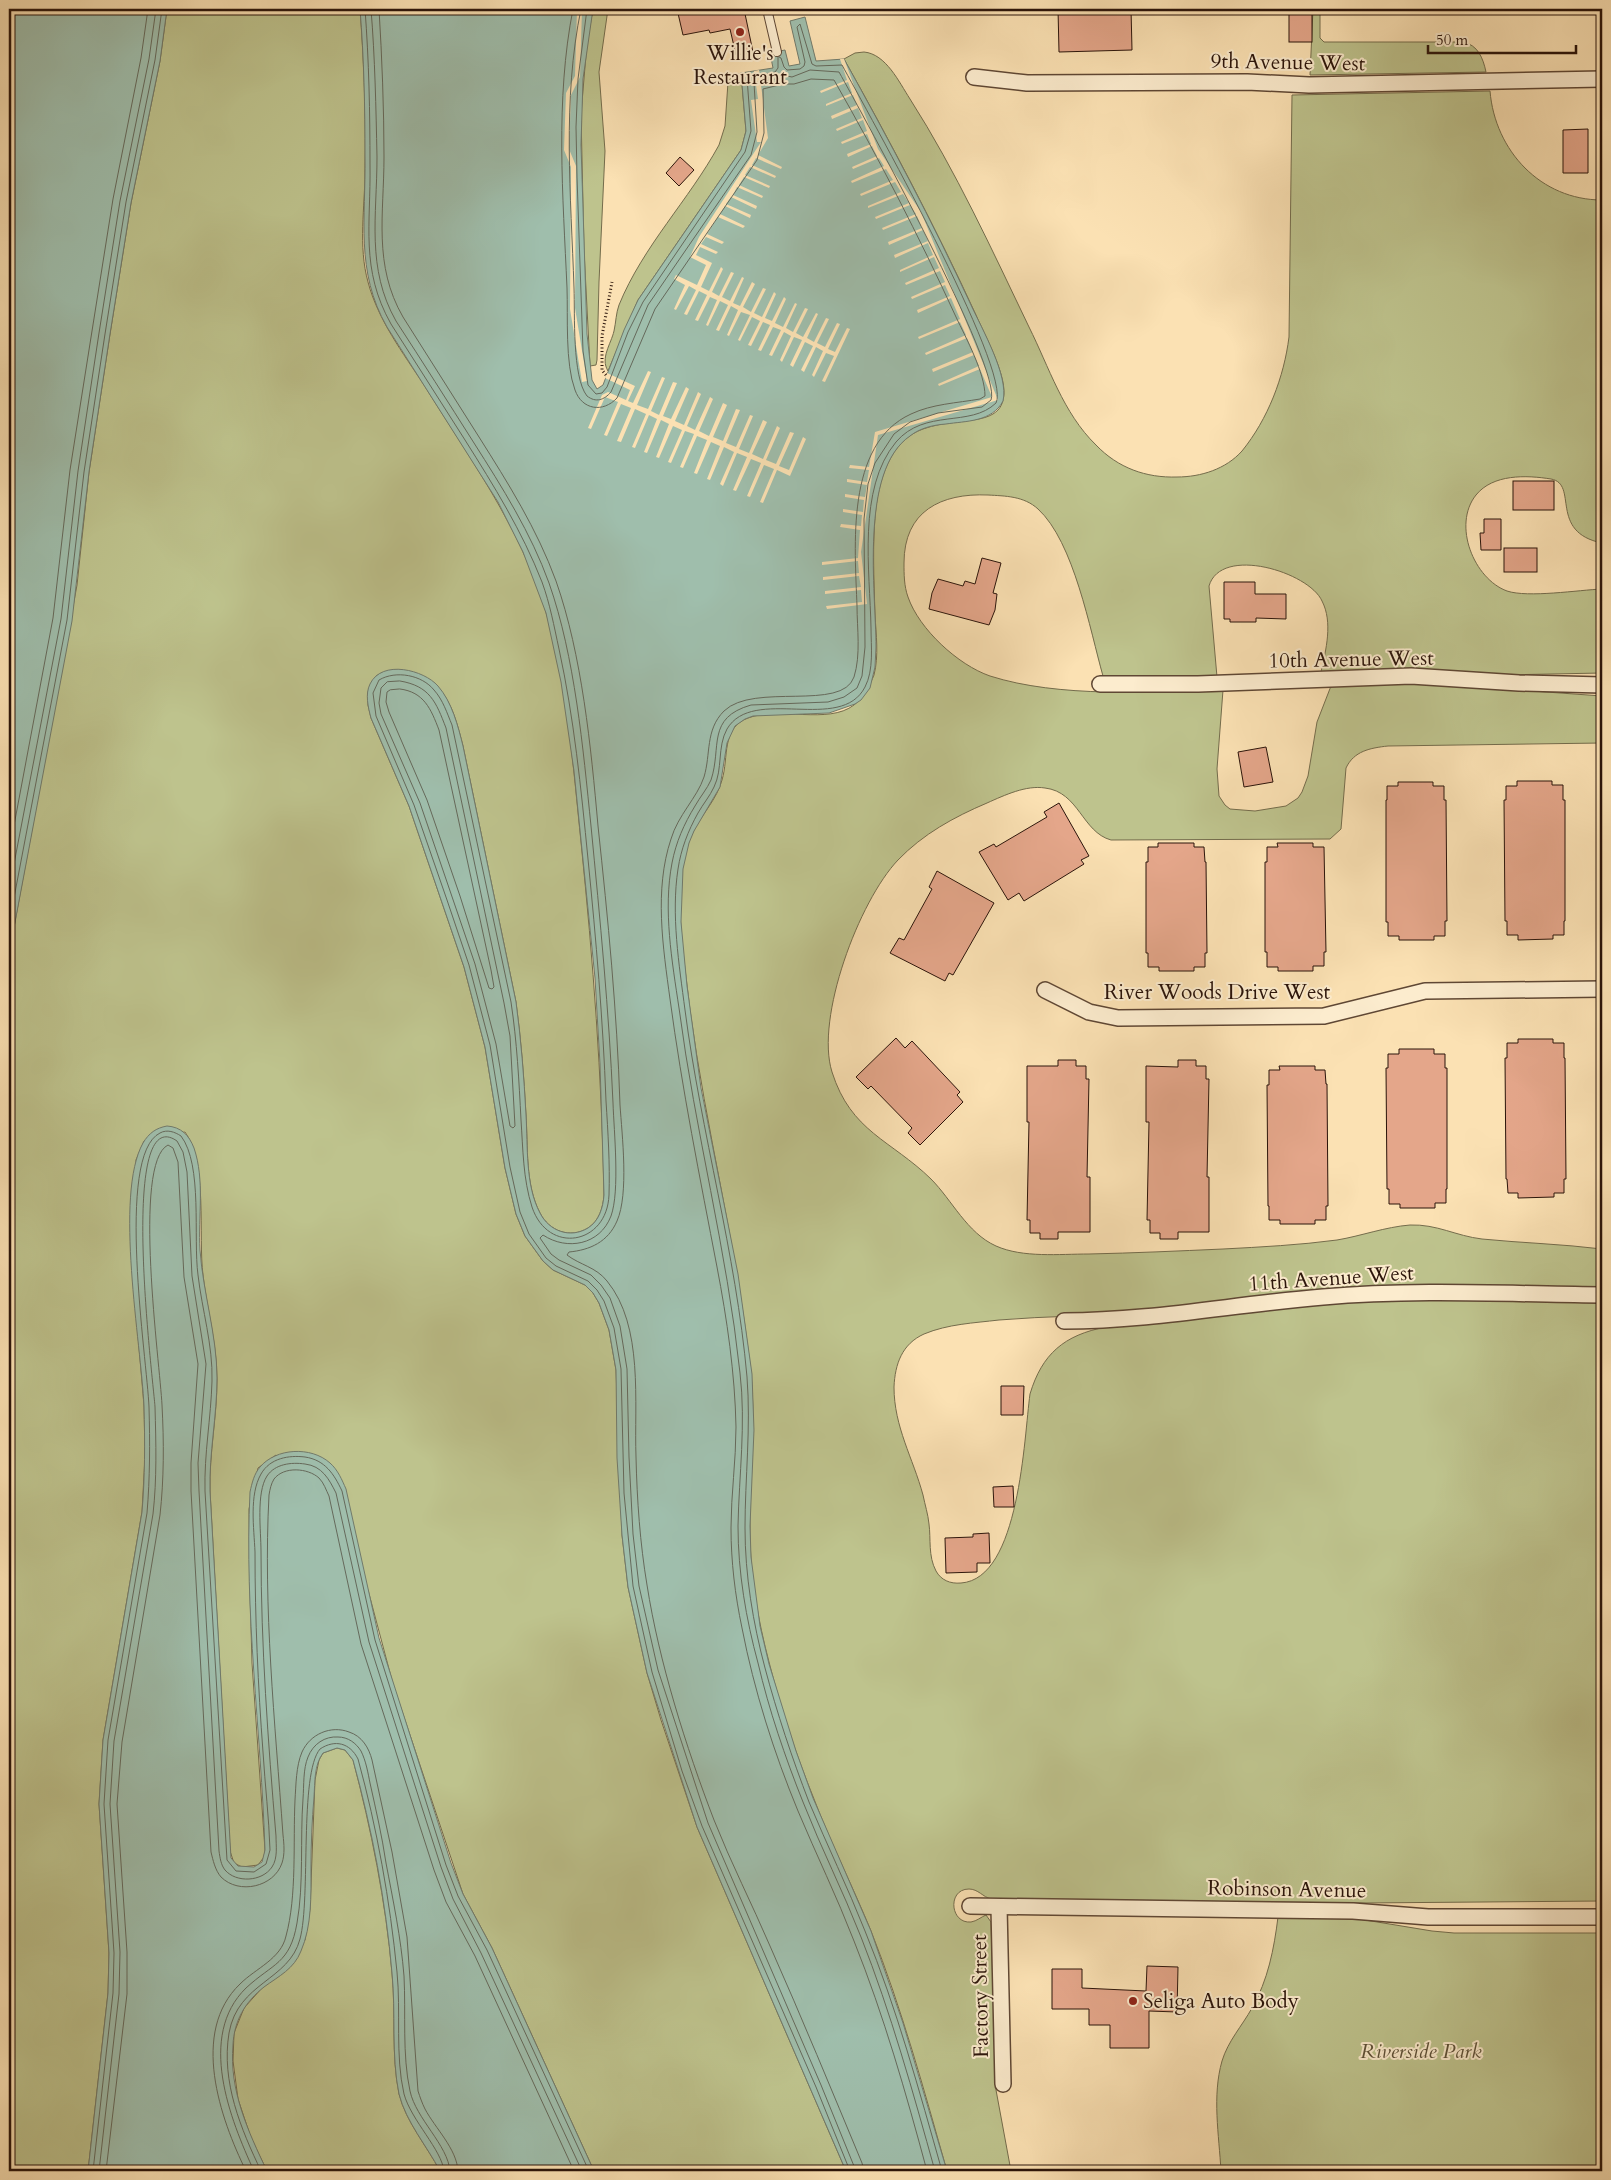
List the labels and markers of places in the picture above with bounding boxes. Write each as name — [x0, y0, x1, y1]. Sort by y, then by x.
marker: Willie's Restaurant — [734, 26, 746, 38]
place label: Willie's Restaurant — [693, 39, 787, 92]
place label: Seliga Auto Body — [1143, 1987, 1299, 2016]
marker: Seliga Auto Body — [1127, 1995, 1139, 2007]

